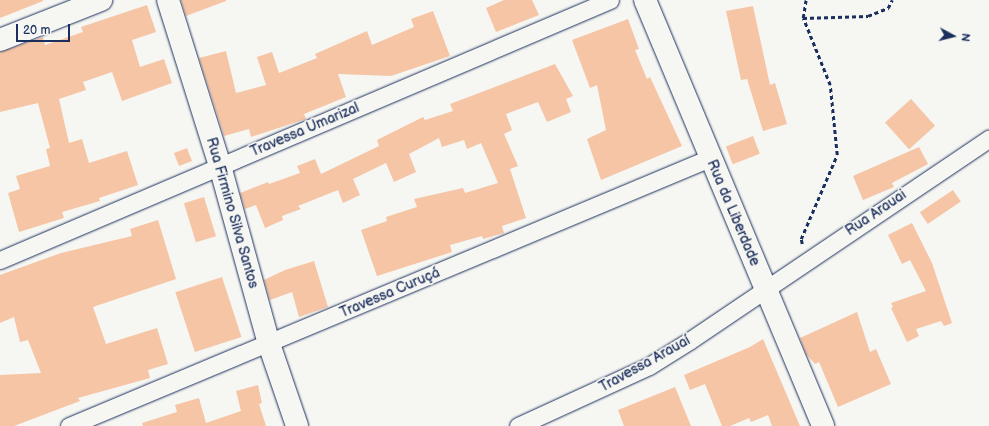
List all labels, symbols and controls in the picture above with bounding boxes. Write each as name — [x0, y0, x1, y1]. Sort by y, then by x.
scale bar — [18, 16, 72, 42]
north arrow — [933, 16, 973, 56]
text: 20 m — [23, 23, 50, 38]
text: N — [958, 33, 972, 42]
street label: Travessa Umarizal — [248, 100, 362, 160]
street label: Rua Firmino Silva Santos — [202, 135, 262, 291]
street label: Rua da Liberdade — [703, 157, 763, 269]
street label: Rua Arauai — [842, 187, 910, 239]
street label: Travessa Curuçá — [338, 264, 442, 322]
street label: Travessa Arauaí — [597, 332, 693, 396]

